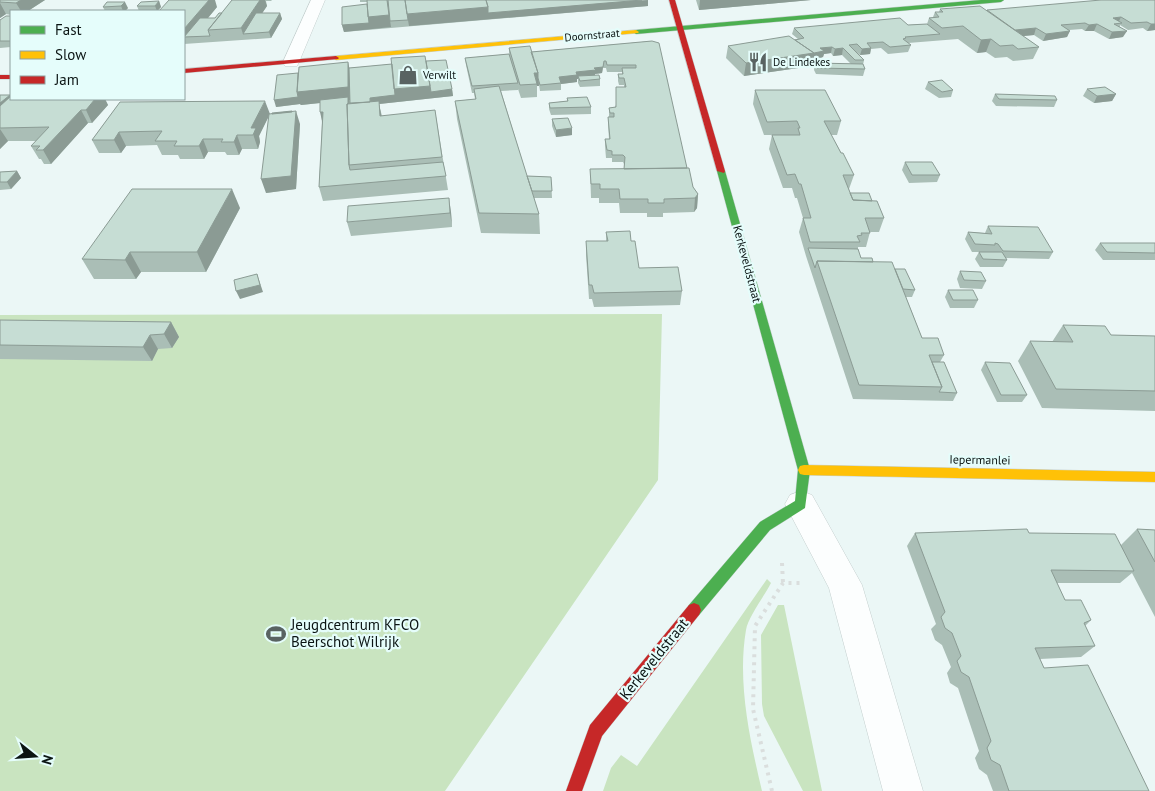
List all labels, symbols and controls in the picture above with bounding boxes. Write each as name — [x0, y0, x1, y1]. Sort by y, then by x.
legend — [10, 10, 185, 100]
text: Fast — [55, 20, 82, 39]
street label: Doornstraat — [564, 26, 621, 44]
text: Slow — [55, 45, 86, 64]
restaurant icon: De Lindekes — [747, 51, 769, 73]
place label: De Lindekes — [773, 55, 831, 69]
shop icon: Verwilt — [397, 64, 419, 86]
place label: Verwilt — [422, 68, 456, 82]
text: Jam — [54, 70, 79, 89]
street label: Kerkeveldstraat — [730, 224, 765, 304]
street label: Iepermanlei — [949, 451, 1011, 468]
street label: Kerkeveldstraat — [615, 614, 692, 703]
place label: Jeugdcentrum KFCO Beerschot Wilrijk — [290, 615, 419, 651]
sports icon: Jeugdcentrum KFCO Beerschot Wilrijk — [265, 623, 287, 645]
north arrow — [10, 731, 60, 781]
text: N — [37, 753, 57, 767]

